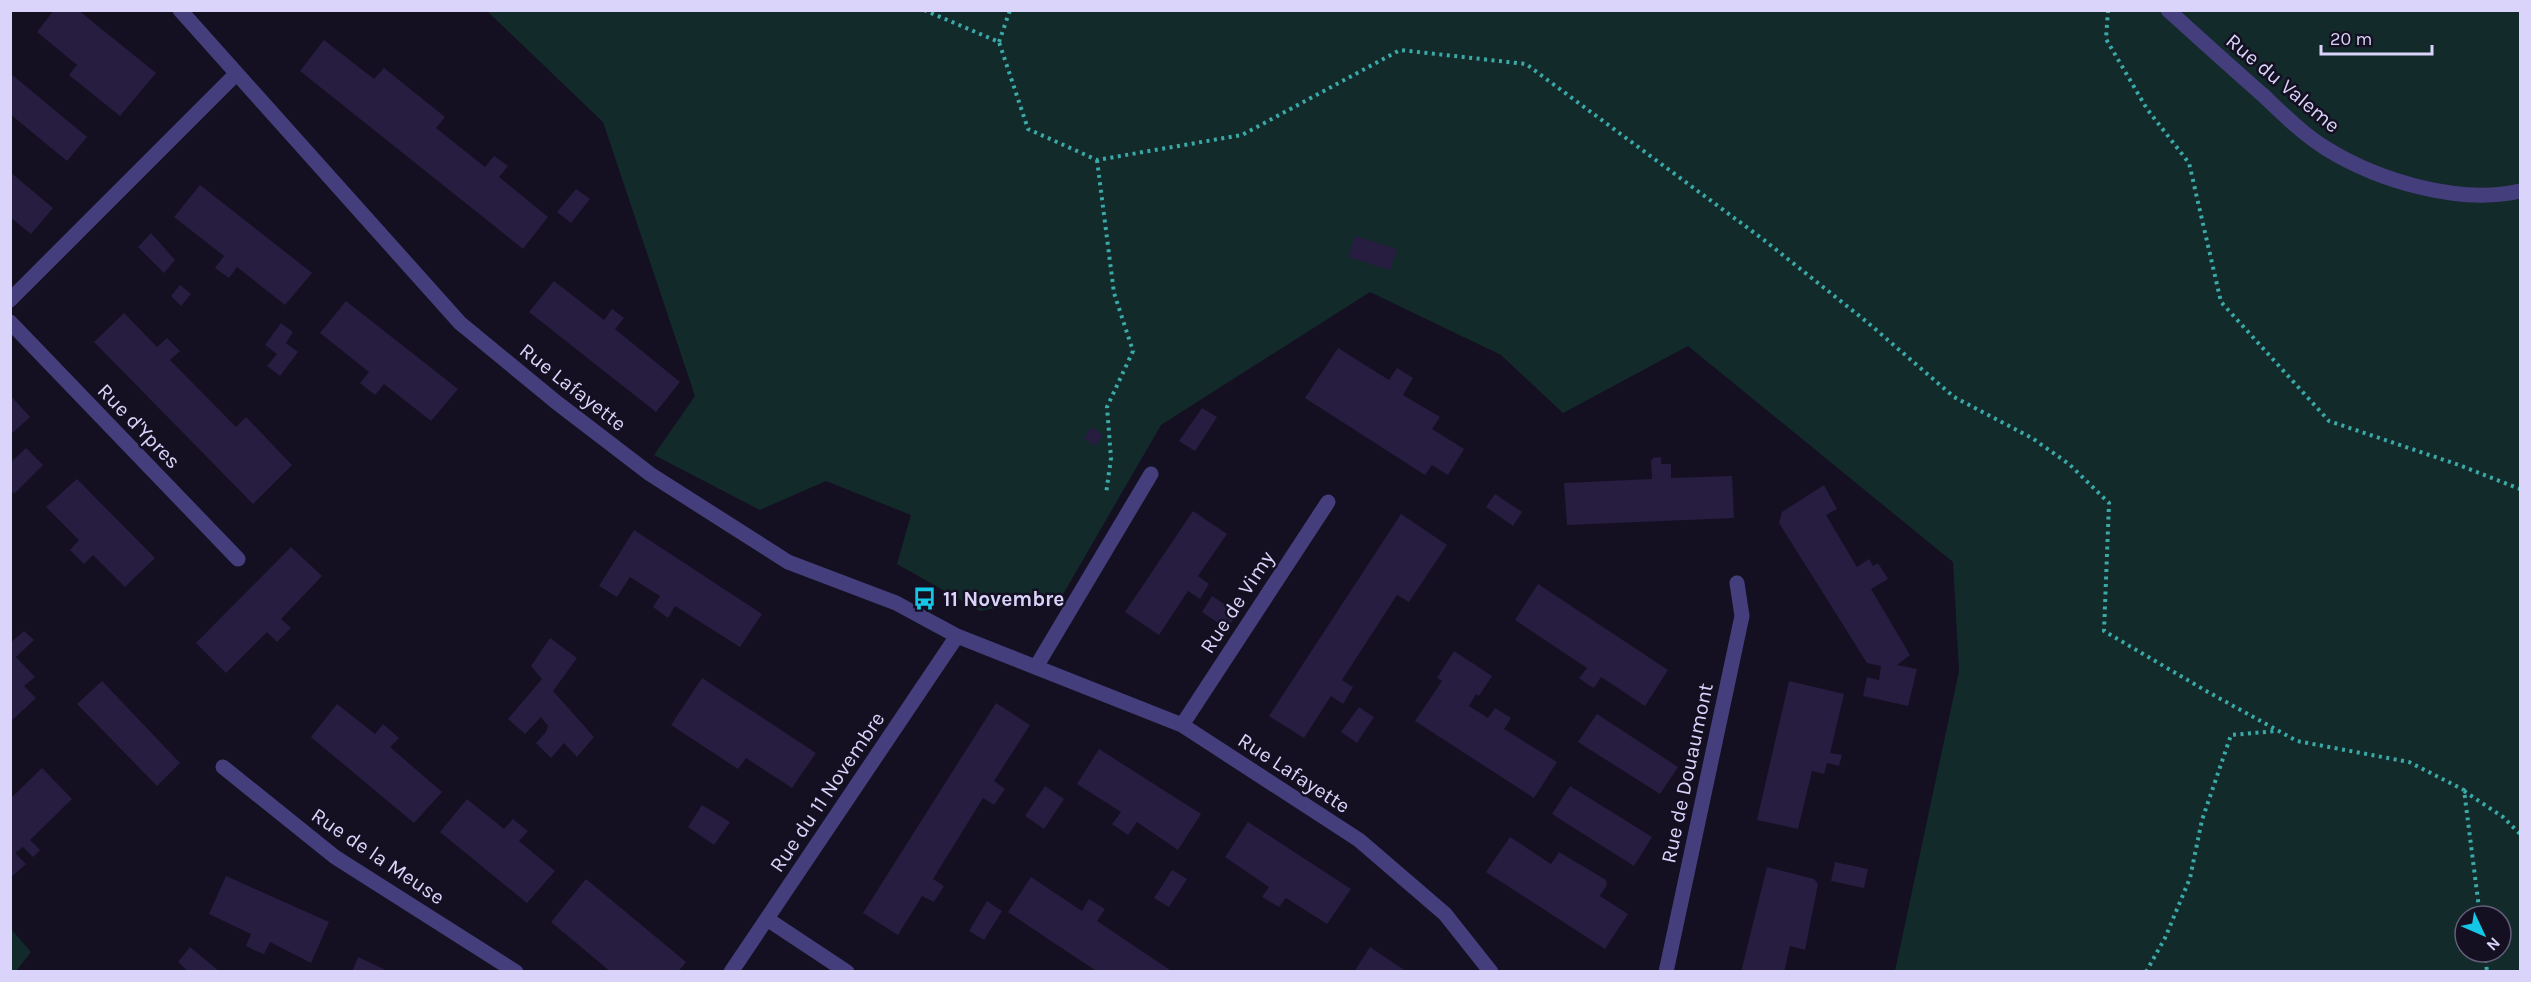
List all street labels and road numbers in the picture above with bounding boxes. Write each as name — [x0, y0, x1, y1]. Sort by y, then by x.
street label: Rue du Valeme — [2221, 28, 2345, 138]
street label: Rue Lafayette — [515, 338, 631, 436]
street label: Rue d'Ypres — [93, 379, 185, 473]
street label: Rue de Vimy — [1195, 546, 1279, 658]
street label: Rue de Douaumont — [1656, 681, 1718, 865]
street label: Rue du 11 Novembre — [764, 707, 890, 877]
street label: Rue Lafayette — [1234, 728, 1354, 818]
street label: Rue de la Meuse — [307, 803, 449, 909]

